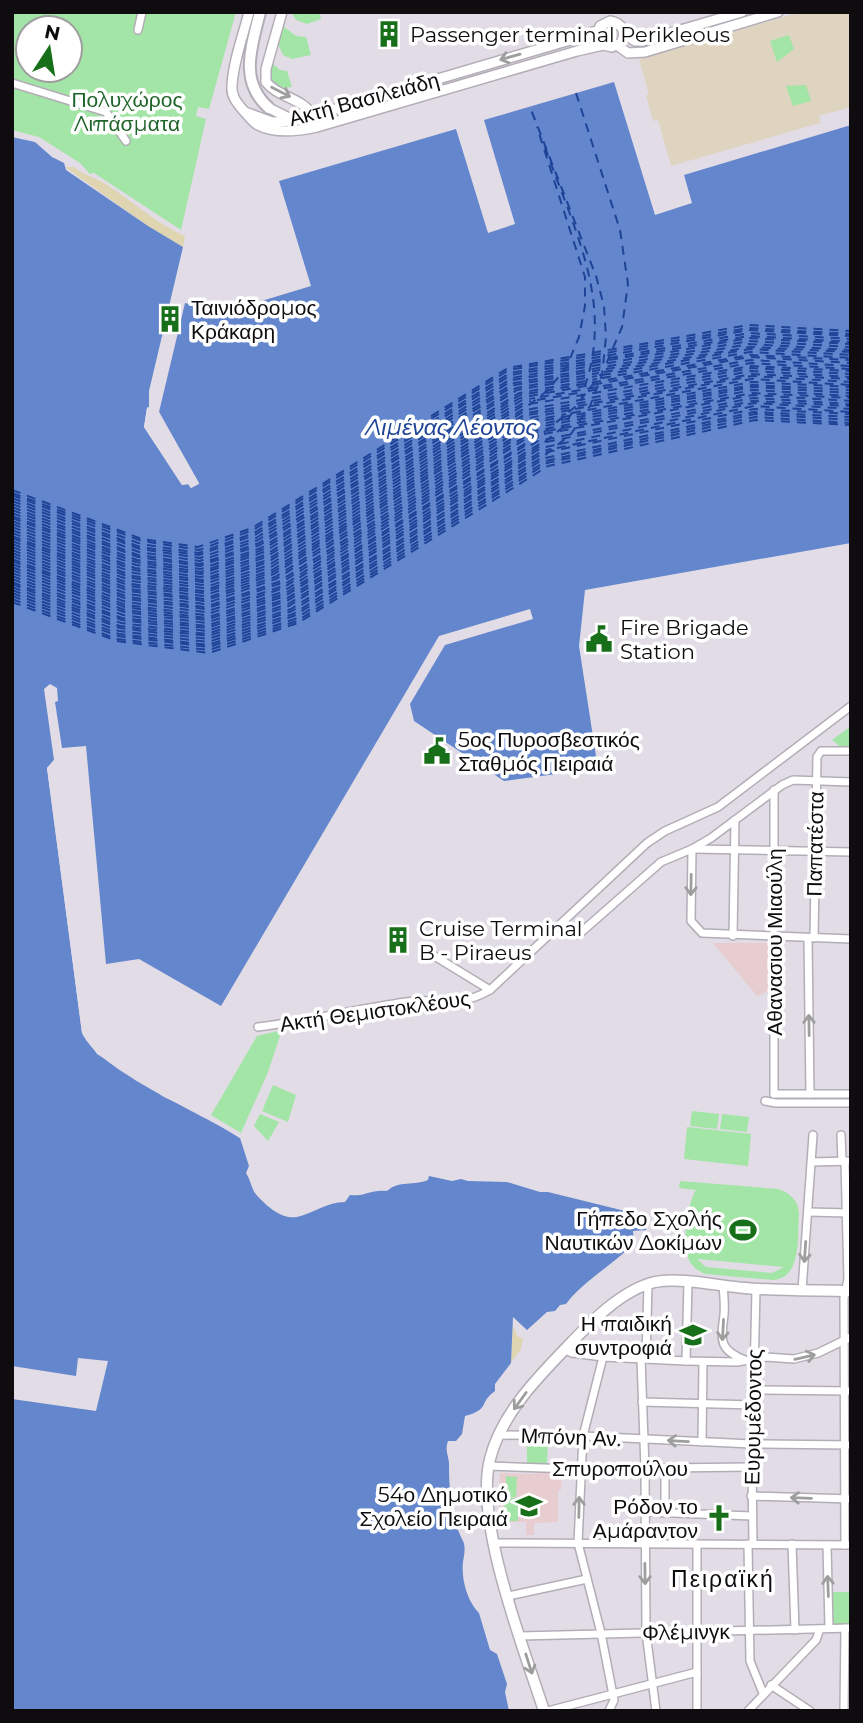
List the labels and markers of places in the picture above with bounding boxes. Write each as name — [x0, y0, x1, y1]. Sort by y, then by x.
building icon: Passenger terminal Perikleous — [374, 19, 404, 49]
place label: Passenger terminal Perikleous — [410, 22, 730, 47]
place label: Ταινιόδρομος Κράκαρη — [191, 295, 317, 344]
building icon: Ταινιόδρομος Κράκαρη — [155, 304, 185, 334]
place label: Fire Brigade Station — [620, 615, 749, 664]
public building icon: Fire Brigade Station — [584, 624, 614, 654]
place label: 5ος Πυροσβεστικός Σταθμός Πειραιά — [458, 727, 640, 776]
public building icon: 5ος Πυροσβεστικός Σταθμός Πειραιά — [422, 736, 452, 766]
place label: Cruise Terminal B - Piraeus — [419, 916, 583, 965]
building icon: Cruise Terminal B - Piraeus — [383, 925, 413, 955]
place label: Γήπεδο Σχολής Ναυτικών Δοκίμων — [545, 1206, 722, 1255]
sports icon: Γήπεδο Σχολής Ναυτικών Δοκίμων — [728, 1215, 758, 1245]
place label: Η παιδική συντροφιά — [575, 1311, 672, 1360]
school or university icon: Η παιδική συντροφιά — [678, 1320, 708, 1350]
place label: 54ο Δημοτικό Σχολείο Πειραιά — [359, 1482, 508, 1531]
school or university icon: 54ο Δημοτικό Σχολείο Πειραιά — [514, 1491, 544, 1521]
place label: Ρόδον το Αμάραντον — [593, 1494, 698, 1543]
church icon: Ρόδον το Αμάραντον — [704, 1503, 734, 1533]

